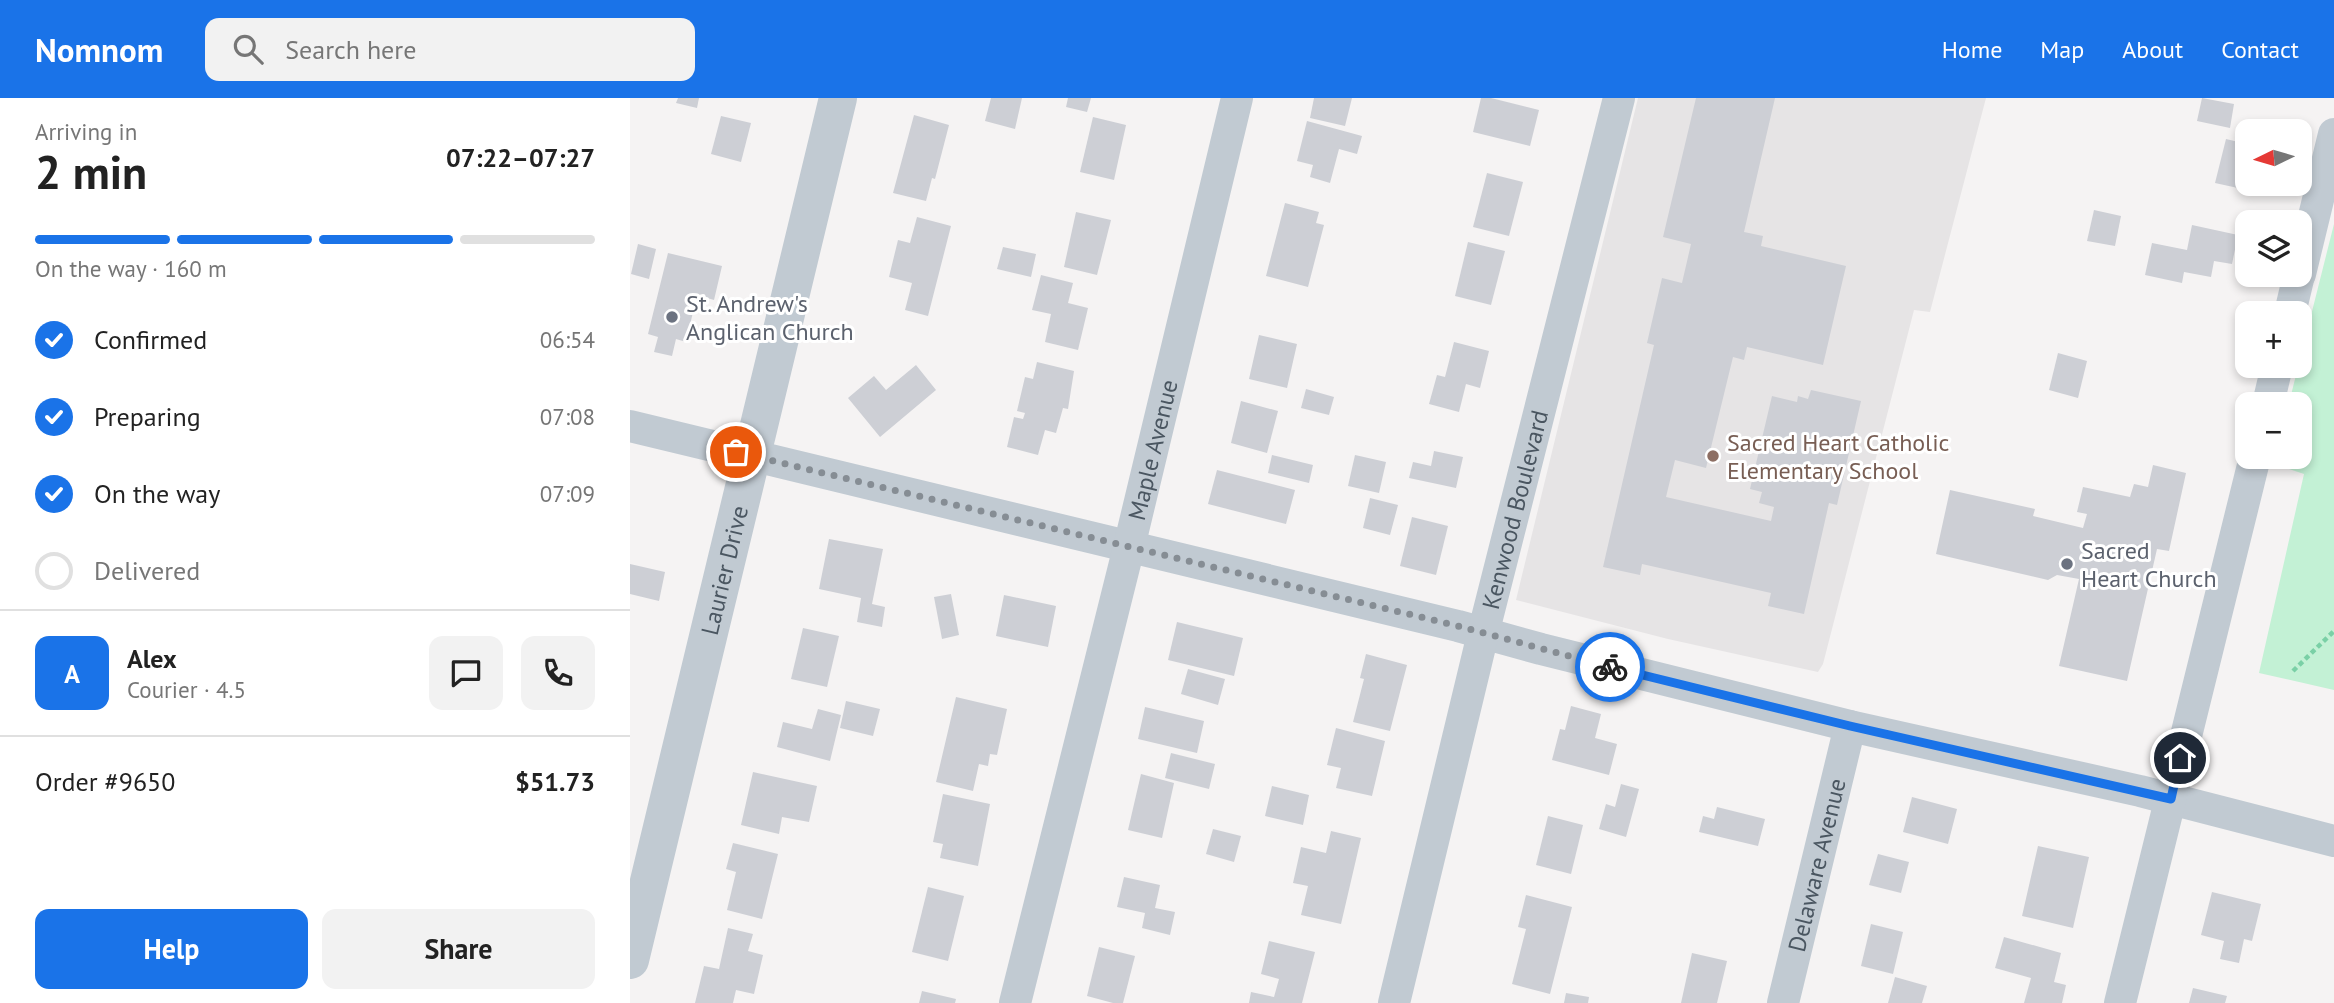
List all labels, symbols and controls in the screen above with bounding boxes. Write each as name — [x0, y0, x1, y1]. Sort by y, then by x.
search box — [205, 18, 695, 81]
text: Nomnom — [35, 28, 163, 71]
icon: search — [229, 30, 267, 68]
text: Search here — [285, 33, 416, 66]
text: Home — [1942, 34, 2002, 65]
text: Map — [2040, 34, 2084, 65]
text: About — [2122, 34, 2183, 65]
text: Contact — [2221, 34, 2299, 65]
text: Arriving in — [35, 117, 137, 146]
north arrow — [2235, 119, 2312, 196]
map controls — [2235, 119, 2312, 469]
text: 07:22–07:27 — [446, 141, 595, 174]
text: 2 min — [35, 142, 147, 202]
button: layers — [2235, 210, 2312, 287]
text: On the way · 160 m — [35, 254, 227, 283]
place label: St. Andrew's Anglican Church — [686, 288, 854, 347]
button: + — [2235, 301, 2312, 378]
marker: St. Andrew's Anglican Church — [664, 309, 680, 325]
icon: check — [35, 321, 73, 359]
text: Confirmed — [94, 323, 207, 356]
text: 06:54 — [540, 325, 595, 354]
street label: Maple Avenue — [1121, 376, 1184, 523]
button: − — [2235, 392, 2312, 469]
icon: check — [35, 398, 73, 436]
text: Preparing — [94, 400, 201, 433]
text: 07:08 — [540, 402, 595, 431]
street label: Kenwood Boulevard — [1474, 407, 1555, 612]
pin — [706, 422, 766, 482]
place label: Sacred Heart Catholic Elementary School — [1727, 427, 1950, 486]
icon: bag — [717, 433, 755, 471]
marker: Sacred Heart Catholic Elementary School — [1705, 448, 1721, 464]
icon: check — [35, 475, 73, 513]
text: On the way — [94, 477, 220, 510]
text: 07:09 — [540, 479, 595, 508]
street label: Laurier Drive — [694, 502, 755, 638]
place label: Sacred Heart Church — [2081, 535, 2217, 594]
text: Delivered — [94, 554, 200, 587]
marker: Sacred Heart Church — [2059, 556, 2075, 572]
courier — [1575, 632, 1645, 702]
button: chat — [429, 636, 503, 710]
button: phone — [521, 636, 595, 710]
text: Alex — [127, 642, 177, 675]
icon: bike — [1591, 648, 1629, 686]
text: A — [64, 657, 80, 690]
text: Courier · 4.5 — [127, 675, 246, 704]
pin — [2150, 728, 2210, 788]
icon: home — [2161, 739, 2199, 777]
text: Order #9650 — [35, 765, 175, 798]
text: $51.73 — [515, 765, 595, 798]
street label: Delaware Avenue — [1780, 775, 1852, 955]
button: Help — [35, 909, 308, 989]
button: Share — [322, 909, 595, 989]

